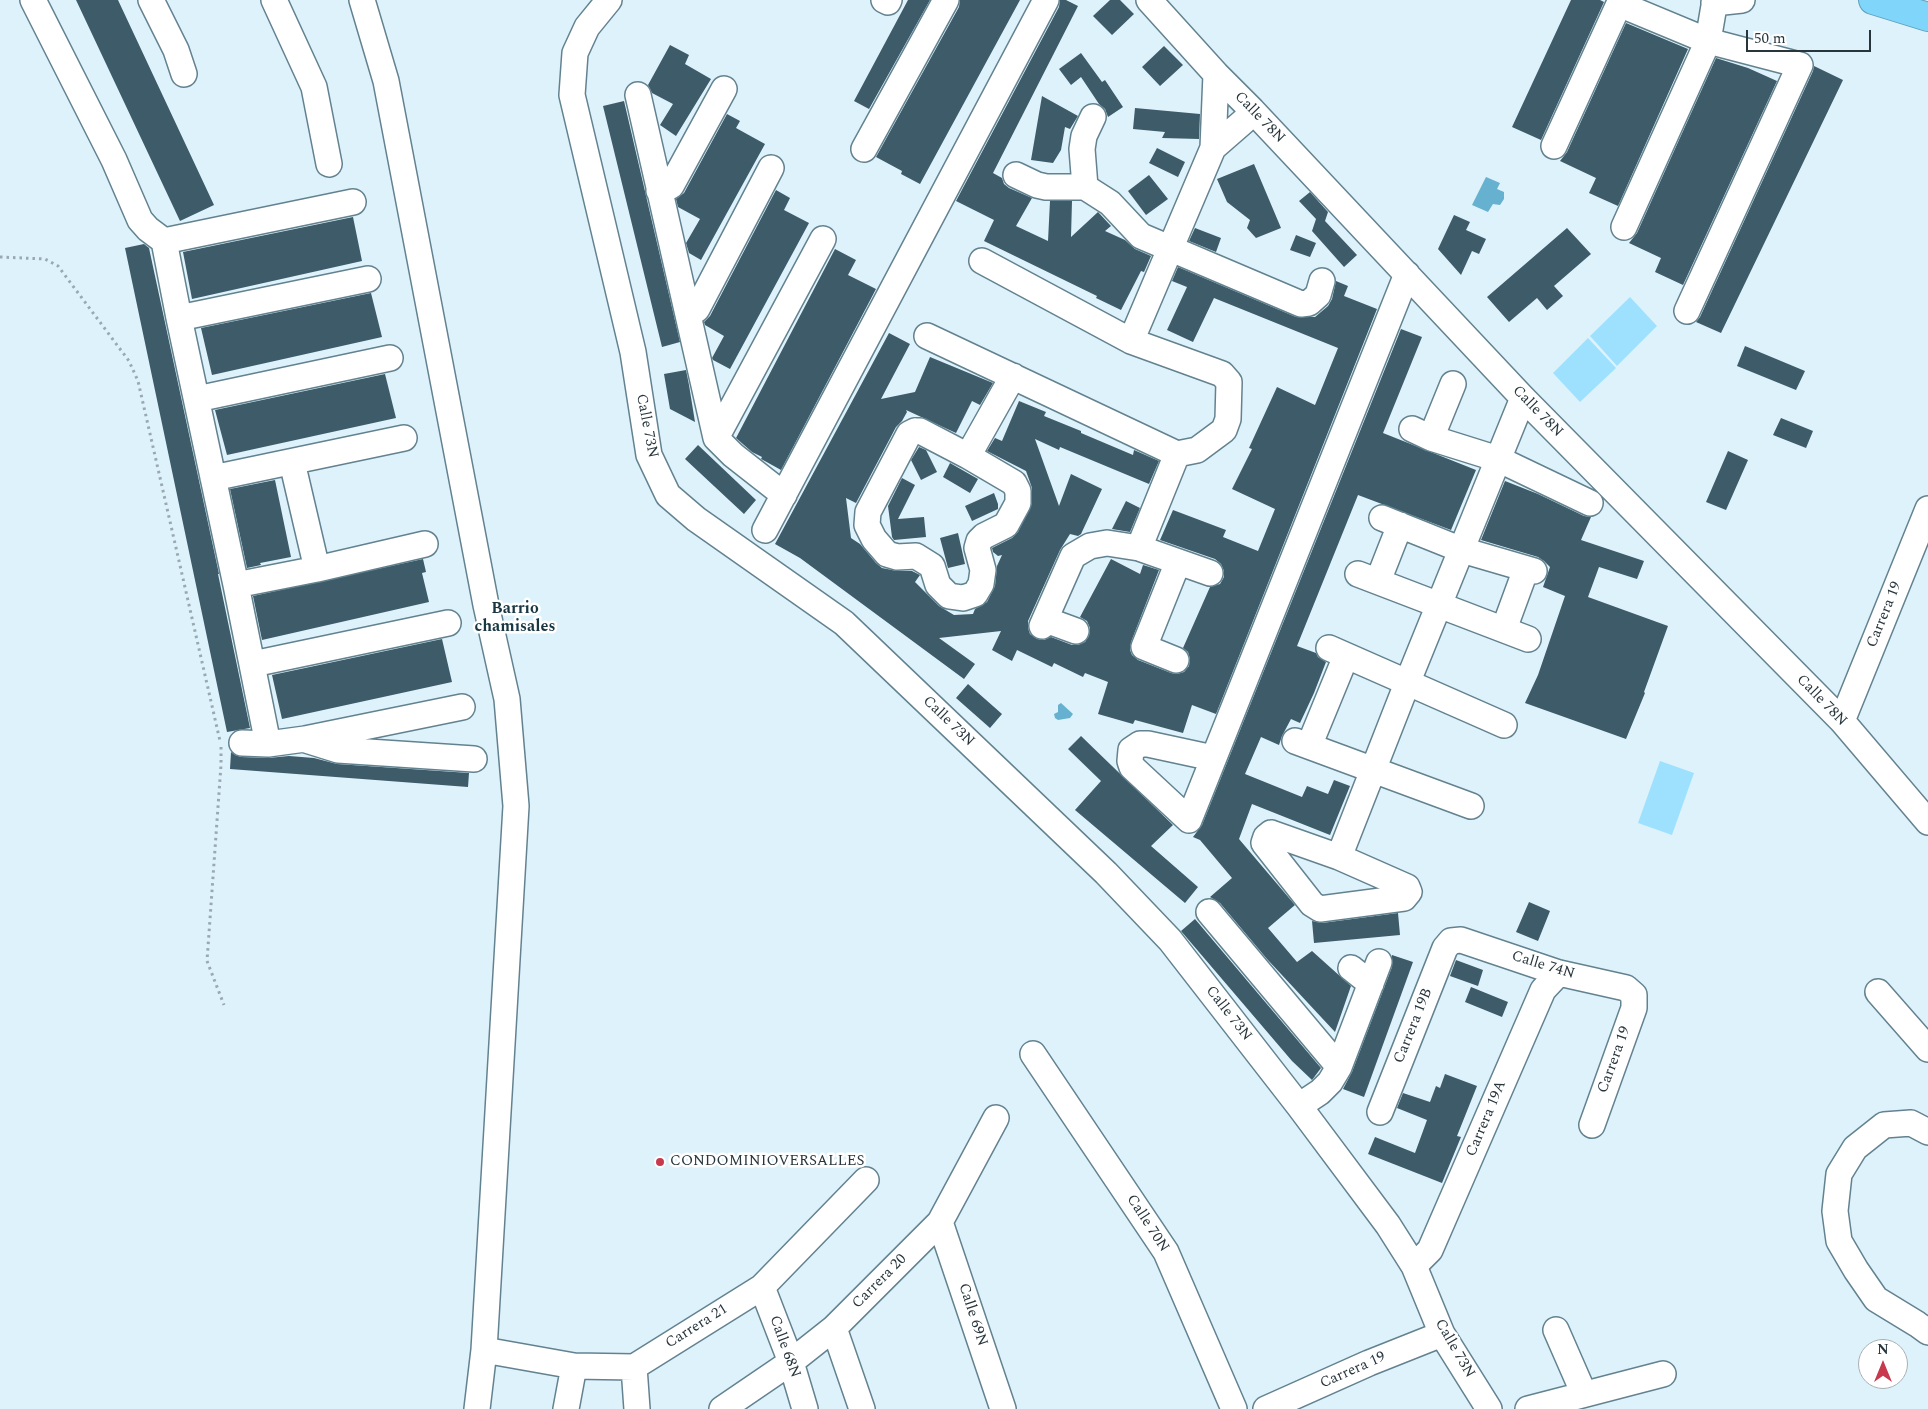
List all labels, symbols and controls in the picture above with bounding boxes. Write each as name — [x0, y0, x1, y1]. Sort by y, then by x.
scale bar — [1748, 20, 1873, 52]
text: 50 m — [1754, 27, 1786, 50]
street label: Calle 78N — [1230, 88, 1288, 148]
street label: Calle 78N — [1508, 382, 1566, 442]
street label: Calle 73N — [631, 392, 661, 460]
street label: Carrera 19 — [1864, 579, 1906, 651]
district label: Barrio chamisales — [475, 600, 555, 638]
street label: Calle 78N — [1792, 671, 1850, 731]
street label: Calle 73N — [918, 693, 978, 751]
street label: Calle 74N — [1509, 948, 1577, 984]
street label: Calle 73N — [1201, 983, 1255, 1045]
street label: Carrera 19B — [1391, 986, 1437, 1066]
street label: Carrera 19 — [1595, 1024, 1635, 1096]
street label: Carrera 19A — [1463, 1078, 1511, 1160]
place label: CONDOMINIOVERSALLES — [670, 1153, 864, 1171]
marker: CONDOMINIOVERSALLES — [654, 1156, 666, 1168]
street label: Calle 70N — [1122, 1192, 1172, 1256]
street label: Carrera 20 — [849, 1251, 911, 1313]
street label: Calle 69N — [953, 1281, 991, 1349]
street label: Carrera 21 — [663, 1301, 731, 1353]
street label: Calle 68N — [764, 1313, 804, 1381]
street label: Calle 73N — [1430, 1316, 1478, 1382]
north arrow — [1858, 1339, 1908, 1389]
text: N — [1877, 1339, 1889, 1360]
street label: Carrera 19 — [1318, 1349, 1388, 1393]

